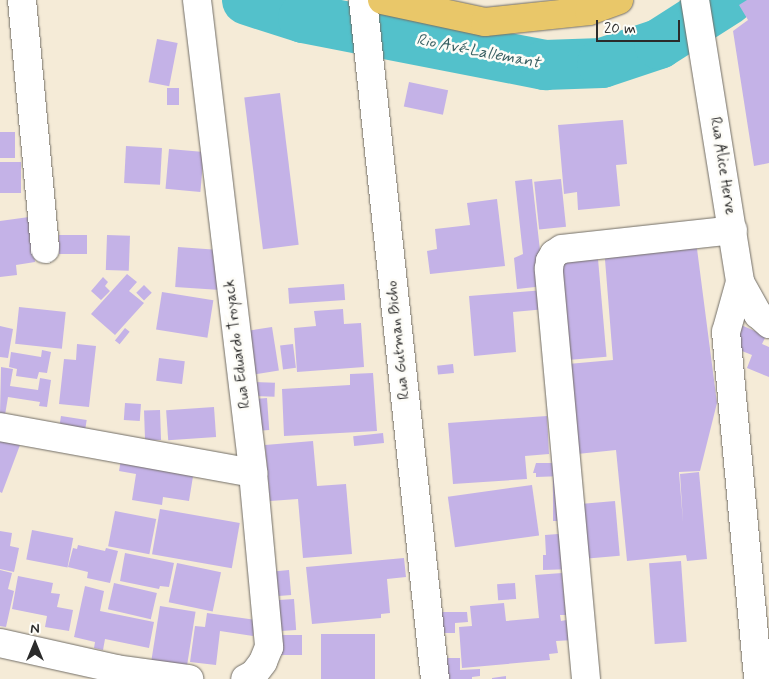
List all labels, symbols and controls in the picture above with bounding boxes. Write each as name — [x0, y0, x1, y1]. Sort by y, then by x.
scale bar — [599, 10, 683, 42]
text: 20 m — [604, 19, 636, 39]
water label: Rio Avé‐Lallemant — [415, 31, 541, 73]
street label: Rua Alice Herve — [705, 116, 739, 216]
street label: Rua Eduardo Troyack — [221, 278, 255, 410]
street label: Rua Gutman Bicho — [384, 281, 414, 399]
north arrow — [10, 619, 60, 669]
text: N — [30, 620, 40, 638]

